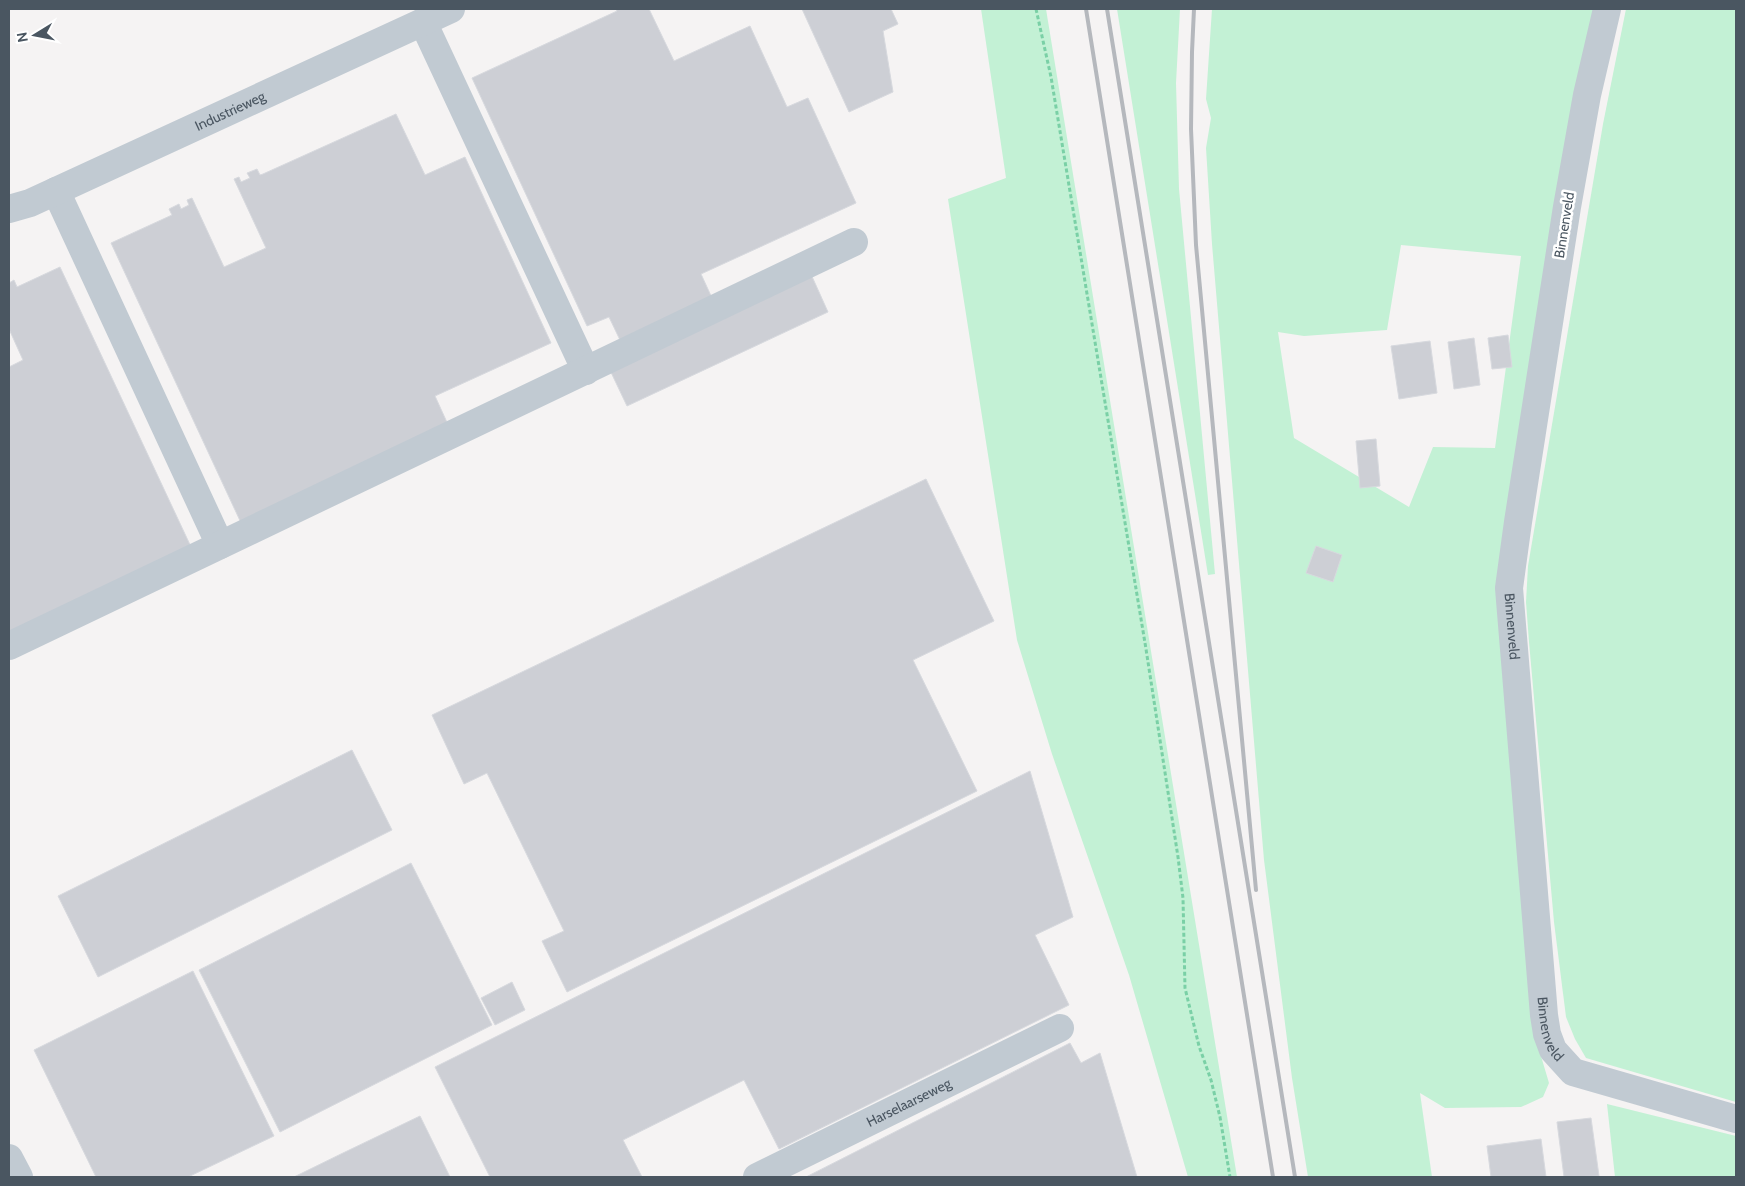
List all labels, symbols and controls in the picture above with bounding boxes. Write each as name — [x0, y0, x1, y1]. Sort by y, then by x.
north arrow — [10, 10, 60, 60]
text: N — [12, 31, 32, 44]
street label: Industrieweg — [192, 86, 269, 135]
street label: Binnenveld — [1550, 191, 1578, 259]
street label: Binnenveld — [1500, 592, 1524, 660]
street label: Binnenveld — [1534, 996, 1568, 1065]
street label: Harselaarseweg — [863, 1074, 955, 1131]

